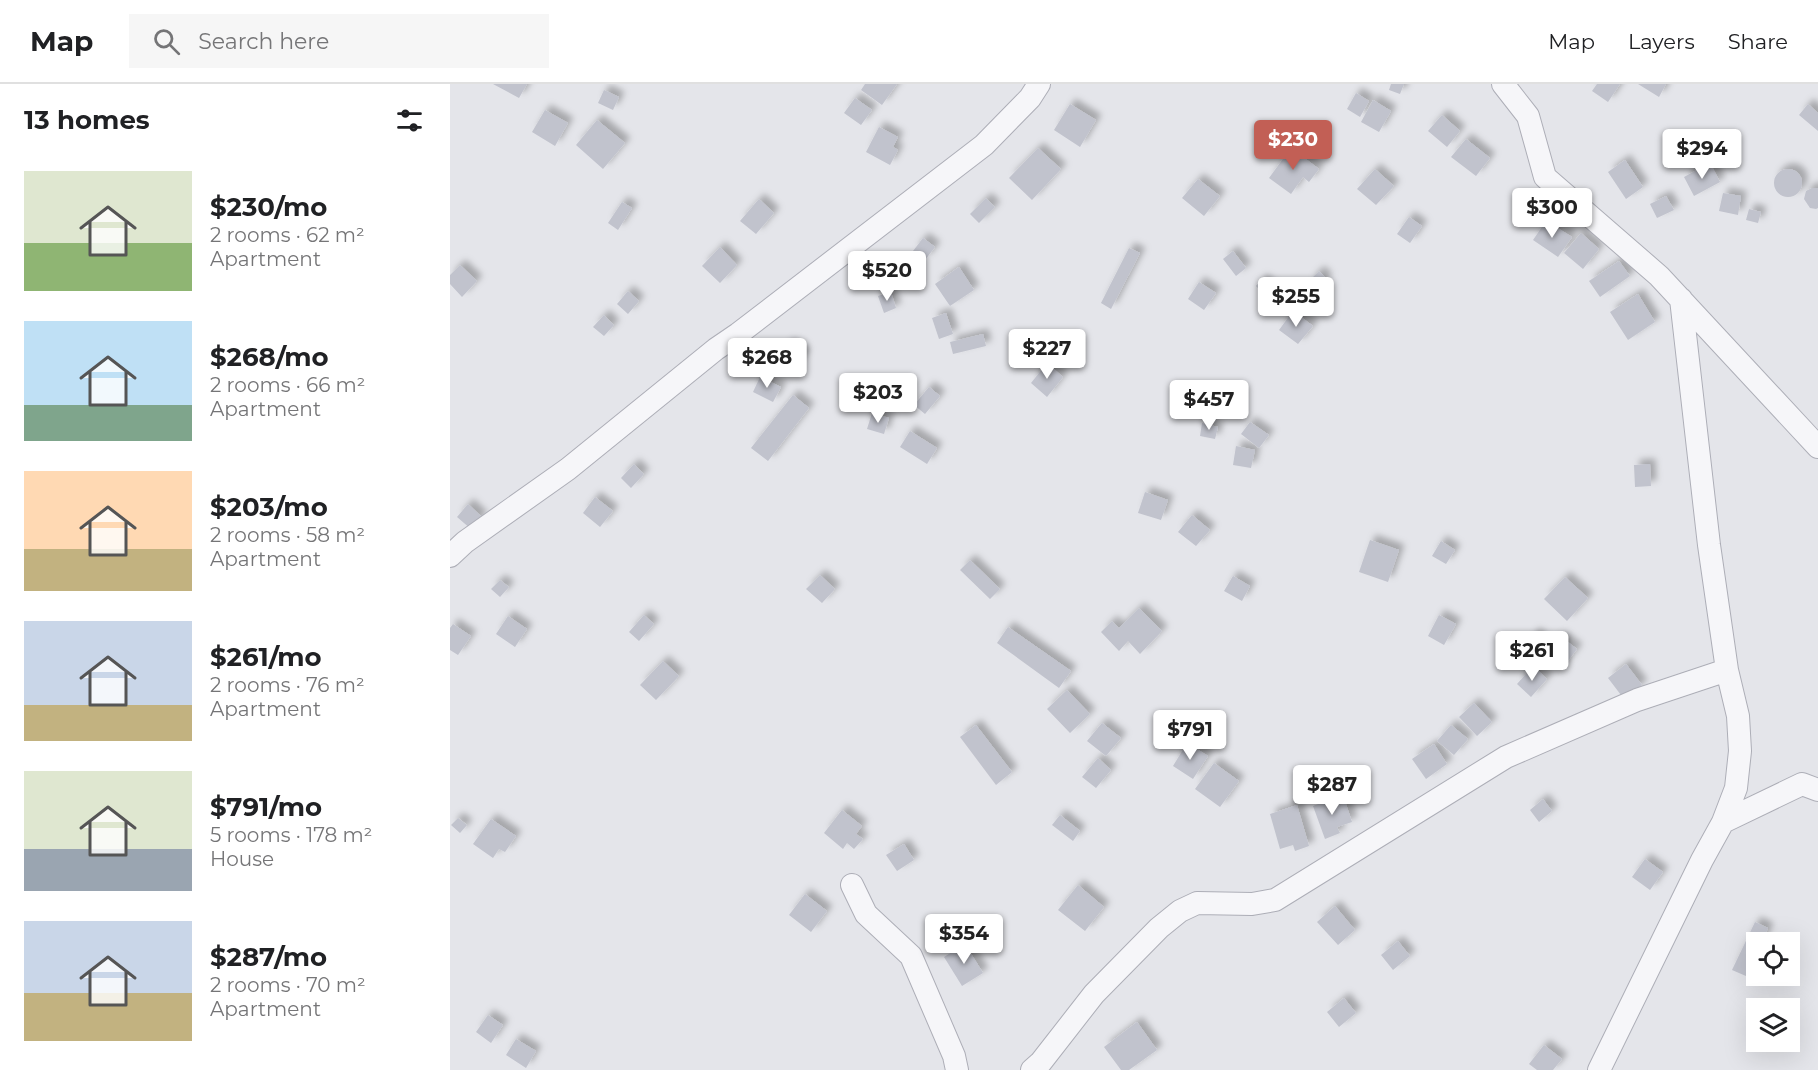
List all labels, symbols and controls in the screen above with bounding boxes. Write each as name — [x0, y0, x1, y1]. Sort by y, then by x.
search box — [129, 14, 549, 68]
text: Map — [30, 24, 93, 58]
icon: search — [150, 25, 183, 58]
text: Search here — [198, 28, 329, 55]
text: Map — [1548, 29, 1595, 54]
text: Layers — [1628, 29, 1695, 54]
text: Share — [1728, 29, 1788, 54]
text: 13 homes — [24, 104, 150, 136]
icon: filters — [393, 104, 426, 137]
pin: $230 — [1257, 120, 1329, 171]
text: $230 — [1268, 127, 1318, 151]
pin: $294 — [1666, 129, 1738, 180]
text: $294 — [1676, 136, 1728, 160]
pin: $300 — [1516, 188, 1588, 239]
text: $230/mo — [210, 191, 327, 223]
icon: home — [72, 195, 144, 267]
text: $300 — [1526, 195, 1578, 219]
text: 2 rooms · 62 m² — [210, 223, 365, 247]
text: Apartment — [210, 247, 321, 271]
pin: $520 — [851, 251, 923, 302]
text: $520 — [862, 258, 912, 282]
pin: $255 — [1260, 277, 1332, 328]
text: $255 — [1272, 284, 1320, 308]
pin: $227 — [1011, 329, 1083, 380]
text: $227 — [1023, 336, 1071, 360]
pin: $268 — [731, 338, 803, 389]
text: $268/mo — [210, 341, 329, 373]
icon: home — [72, 345, 144, 417]
text: $268 — [742, 345, 792, 369]
text: 2 rooms · 66 m² — [210, 373, 365, 397]
pin: $203 — [842, 373, 914, 424]
text: $203 — [853, 380, 903, 404]
pin: $457 — [1173, 380, 1245, 431]
text: $457 — [1184, 387, 1234, 411]
text: Apartment — [210, 397, 321, 421]
text: $203/mo — [210, 491, 328, 523]
icon: home — [72, 495, 144, 567]
text: 2 rooms · 58 m² — [210, 523, 365, 547]
text: Apartment — [210, 547, 321, 571]
pin: $261 — [1496, 631, 1568, 682]
text: $261 — [1509, 638, 1555, 662]
text: $261/mo — [210, 641, 322, 673]
icon: home — [72, 645, 144, 717]
text: 2 rooms · 76 m² — [210, 673, 365, 697]
text: Apartment — [210, 697, 321, 721]
pin: $791 — [1154, 710, 1226, 761]
text: $791 — [1167, 717, 1213, 741]
pin: $287 — [1296, 765, 1368, 816]
text: $287 — [1307, 772, 1357, 796]
text: $791/mo — [210, 791, 322, 823]
icon: home — [72, 795, 144, 867]
text: 5 rooms · 178 m² — [210, 823, 372, 847]
text: House — [210, 847, 274, 871]
pin: $354 — [928, 914, 1000, 965]
text: $354 — [939, 921, 989, 945]
map controls — [1746, 932, 1800, 1052]
button: locate — [1746, 932, 1800, 986]
text: $287/mo — [210, 941, 327, 973]
icon: home — [72, 945, 144, 1017]
text: 2 rooms · 70 m² — [210, 973, 366, 997]
text: Apartment — [210, 997, 321, 1021]
button: layers — [1746, 998, 1800, 1052]

